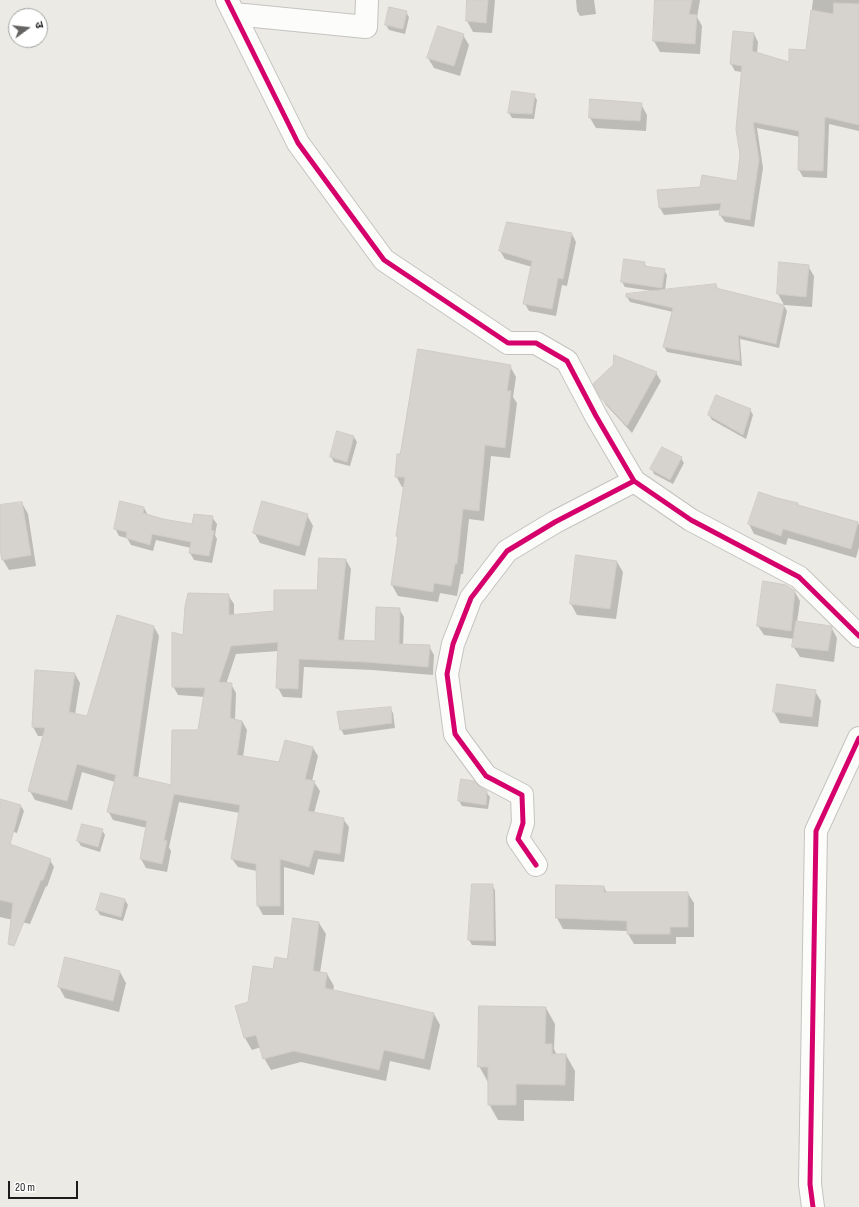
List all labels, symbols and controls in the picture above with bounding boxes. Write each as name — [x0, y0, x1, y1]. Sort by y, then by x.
north arrow — [8, 8, 48, 48]
text: उ — [32, 20, 46, 30]
scale bar — [10, 1173, 80, 1199]
text: 20 m — [15, 1180, 35, 1195]

